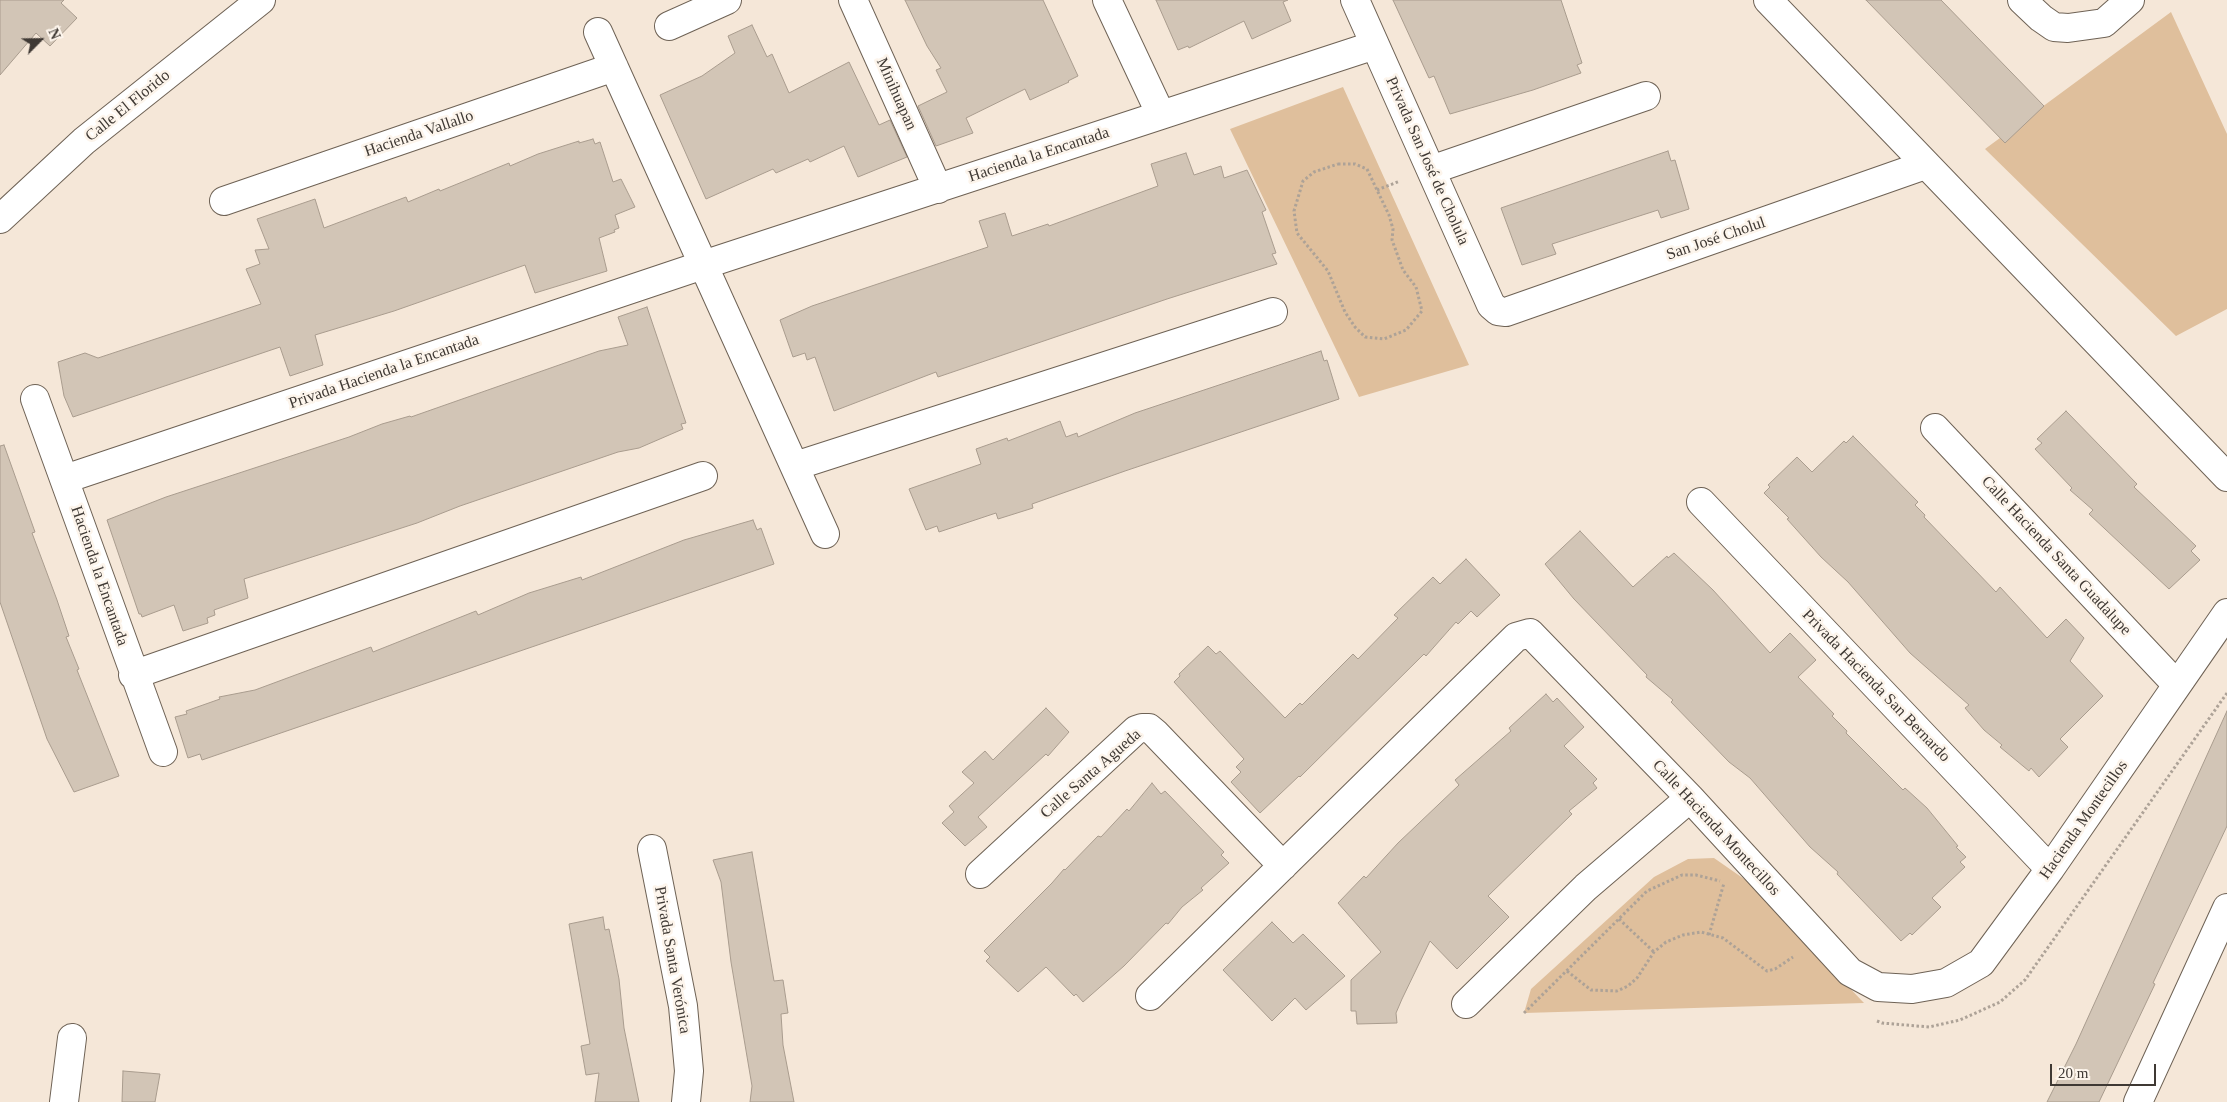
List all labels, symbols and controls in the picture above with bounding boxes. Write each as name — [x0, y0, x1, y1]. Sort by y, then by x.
north arrow — [15, 15, 65, 65]
text: N — [45, 26, 63, 42]
street label: Minihuapan — [872, 55, 920, 133]
street label: Calle El Florido — [82, 66, 174, 146]
street label: Privada San José de Cholula — [1381, 74, 1473, 248]
street label: Hacienda Vallallo — [362, 106, 476, 162]
street label: Hacienda la Encantada — [966, 123, 1112, 187]
street label: San José Cholul — [1664, 213, 1768, 265]
street label: Privada Hacienda la Encantada — [287, 330, 481, 414]
street label: Calle Hacienda Santa Guadalupe — [1977, 472, 2135, 640]
street label: Hacienda la Encantada — [66, 504, 132, 648]
street label: Privada Hacienda San Bernardo — [1798, 606, 1954, 766]
street label: Calle Santa Agueda — [1037, 725, 1145, 823]
street label: Calle Hacienda Montecillos — [1648, 756, 1784, 900]
street label: Hacienda Montecillos — [2036, 757, 2132, 883]
street label: Privada Santa Verónica — [650, 885, 694, 1035]
scale bar — [2052, 1054, 2158, 1086]
text: 20 m — [2058, 1065, 2088, 1081]

